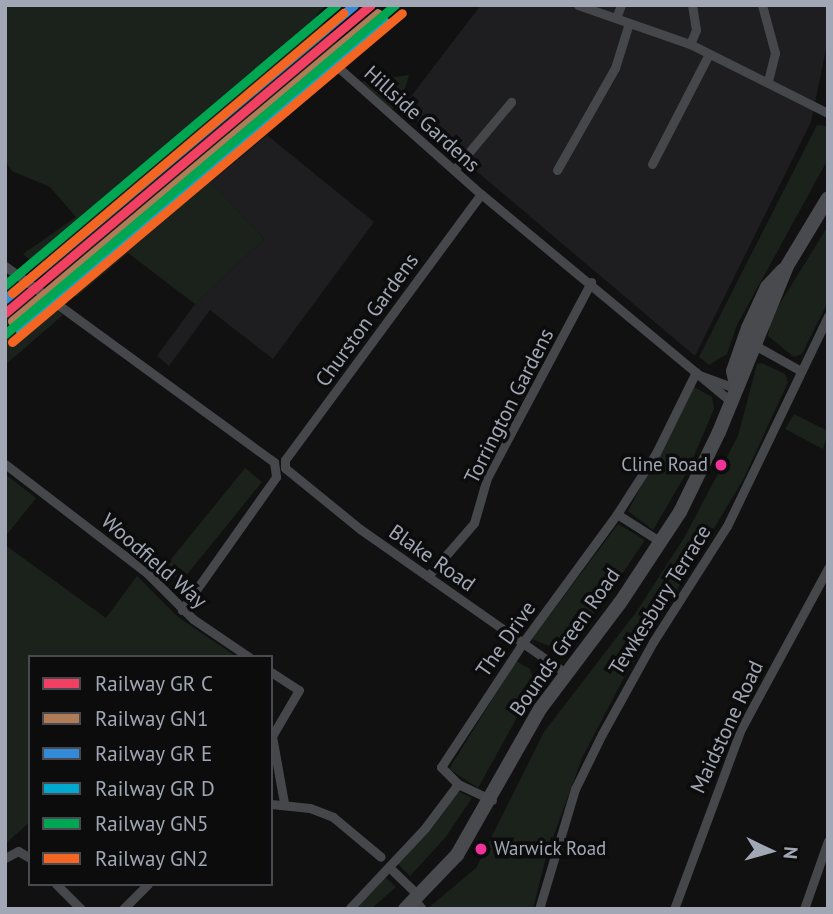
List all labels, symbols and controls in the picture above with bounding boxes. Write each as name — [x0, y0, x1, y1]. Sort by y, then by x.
street label: Hillside Gardens — [359, 61, 485, 177]
street label: Churston Gardens — [310, 248, 424, 392]
street label: Torrington Gardens — [459, 324, 559, 488]
place label: Cline Road — [621, 454, 708, 476]
marker: Cline Road — [714, 458, 728, 472]
street label: Woodfield Way — [96, 508, 212, 614]
street label: Blake Road — [384, 519, 480, 597]
street label: Tewkesbury Terrace — [603, 520, 717, 680]
street label: Bounds Green Road — [505, 563, 625, 721]
street label: The Drive — [471, 596, 541, 682]
legend — [28, 655, 273, 886]
street label: Maidstone Road — [685, 657, 769, 797]
text: Railway GR C — [95, 670, 213, 697]
text: Railway GN1 — [95, 705, 208, 732]
text: Railway GR E — [95, 740, 212, 767]
text: Railway GR D — [95, 775, 215, 802]
text: Railway GN5 — [95, 810, 208, 837]
north arrow — [735, 816, 805, 886]
place label: Warwick Road — [494, 838, 607, 860]
marker: Warwick Road — [474, 842, 488, 856]
text: Railway GN2 — [95, 845, 208, 872]
text: N — [778, 846, 803, 860]

